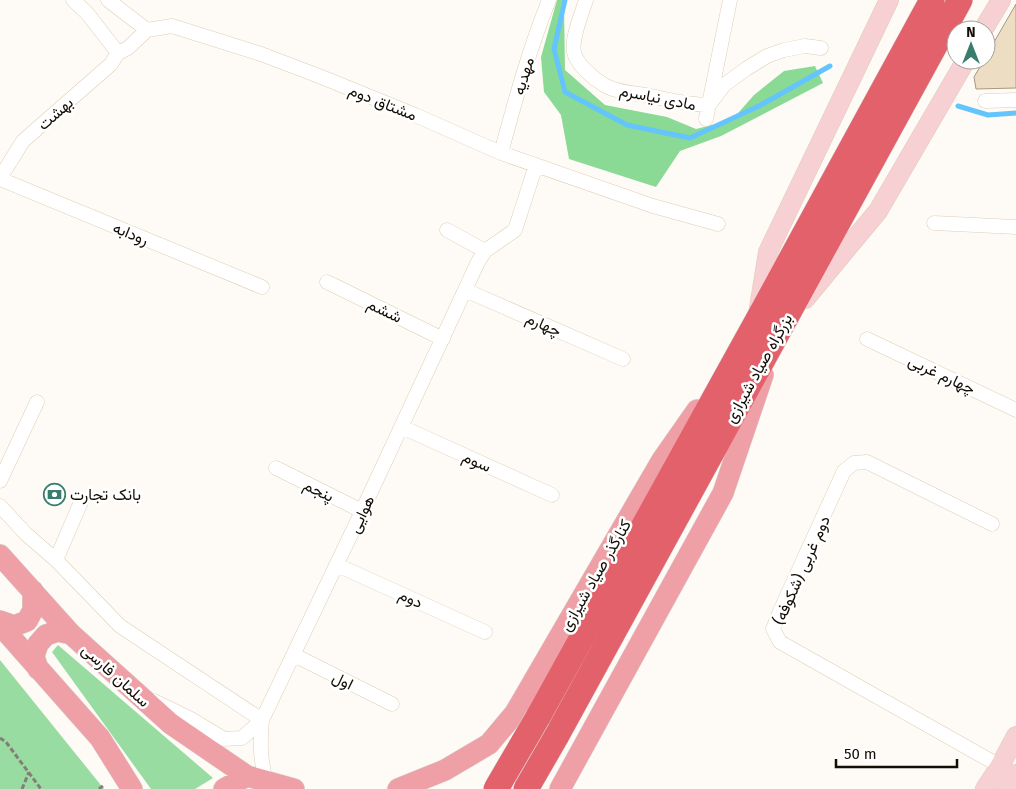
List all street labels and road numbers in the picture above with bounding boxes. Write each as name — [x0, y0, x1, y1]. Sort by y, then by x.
street label: مهدیه — [509, 55, 539, 98]
street label: مشتاق دوم — [346, 80, 420, 126]
street label: مادی نیاسرم — [618, 81, 698, 115]
street label: بهشت — [34, 93, 78, 135]
street label: رودابه — [110, 218, 151, 250]
street label: ششم — [364, 294, 405, 328]
street label: چهارم — [522, 308, 565, 343]
street label: بزرگراه صیاد شیرازی — [721, 310, 797, 427]
street label: چهارم غربی — [904, 351, 978, 400]
street label: سوم — [459, 447, 494, 477]
street label: پنجم — [300, 475, 337, 508]
street label: هوایی — [344, 492, 379, 537]
street label: دوم غربی (شکوفه) — [769, 513, 835, 628]
street label: کنارگذر صیاد شیرازی — [556, 516, 636, 635]
street label: دوم — [395, 585, 426, 613]
street label: سلمان فارسی — [77, 640, 154, 712]
street label: اول — [329, 667, 356, 695]

